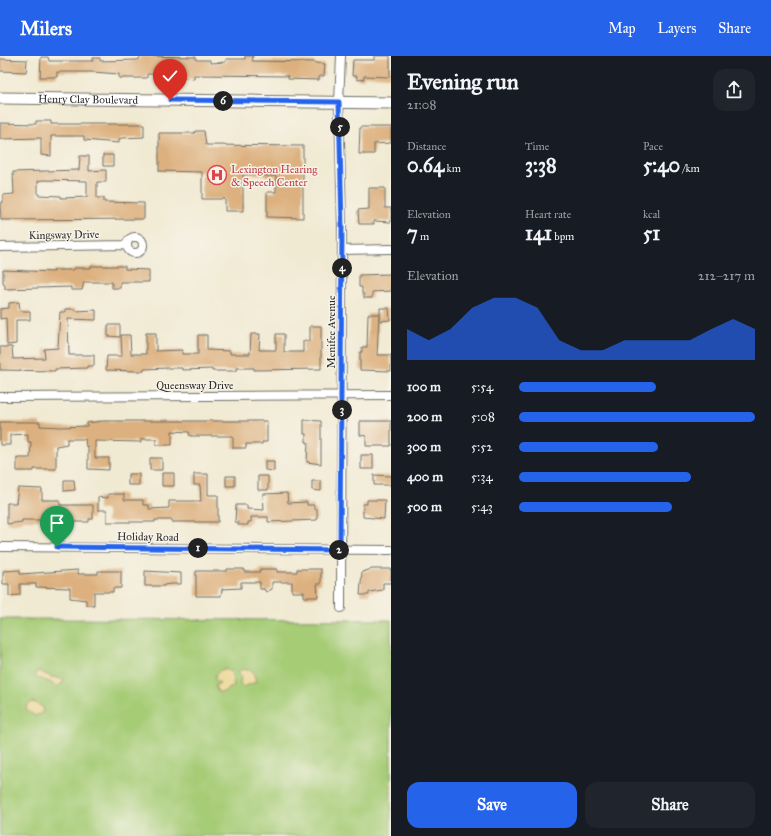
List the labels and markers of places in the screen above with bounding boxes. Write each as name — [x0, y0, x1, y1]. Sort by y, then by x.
pin — [153, 59, 187, 100]
pin: 6 — [213, 91, 233, 111]
pin: 5 — [330, 117, 350, 137]
place label: Lexington Hearing & Speech Center — [231, 163, 318, 189]
hospital icon: Lexington Hearing & Speech Center — [206, 164, 228, 186]
pin: 4 — [332, 258, 352, 278]
pin: 3 — [332, 400, 352, 420]
pin — [40, 506, 74, 547]
pin: 1 — [188, 538, 208, 558]
pin: 2 — [329, 540, 349, 560]

